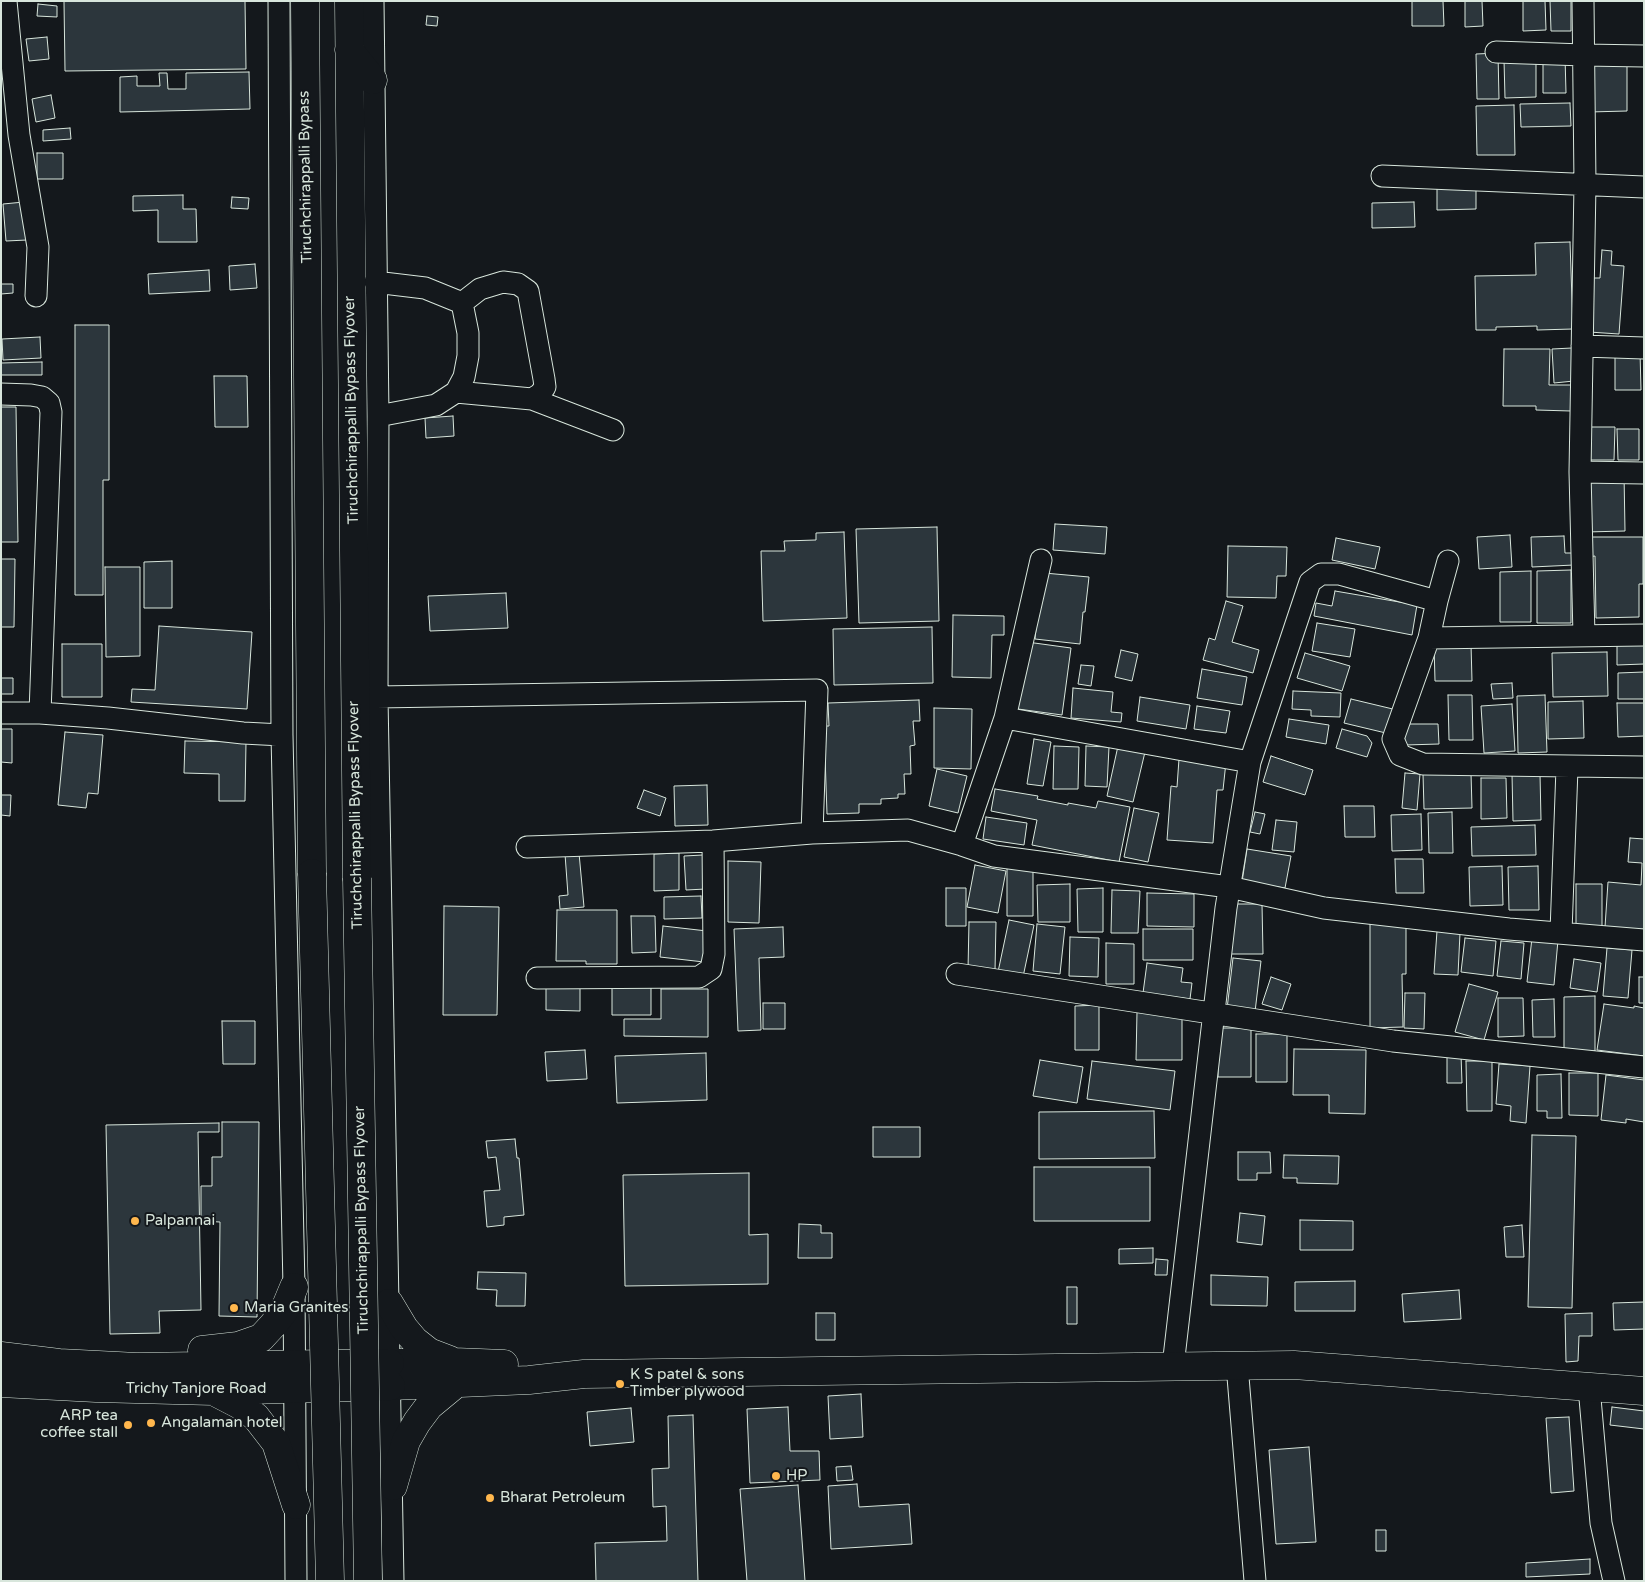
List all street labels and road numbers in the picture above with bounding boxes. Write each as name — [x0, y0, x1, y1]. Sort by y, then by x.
street label: Tiruchchirappalli Bypass — [295, 90, 317, 264]
street label: Tiruchchirappalli Bypass Flyover — [341, 296, 363, 524]
street label: Tiruchchirappalli Bypass Flyover — [345, 701, 367, 929]
street label: Tiruchchirappalli Bypass Flyover — [351, 1106, 373, 1334]
street label: Trichy Tanjore Road — [126, 1380, 266, 1398]

